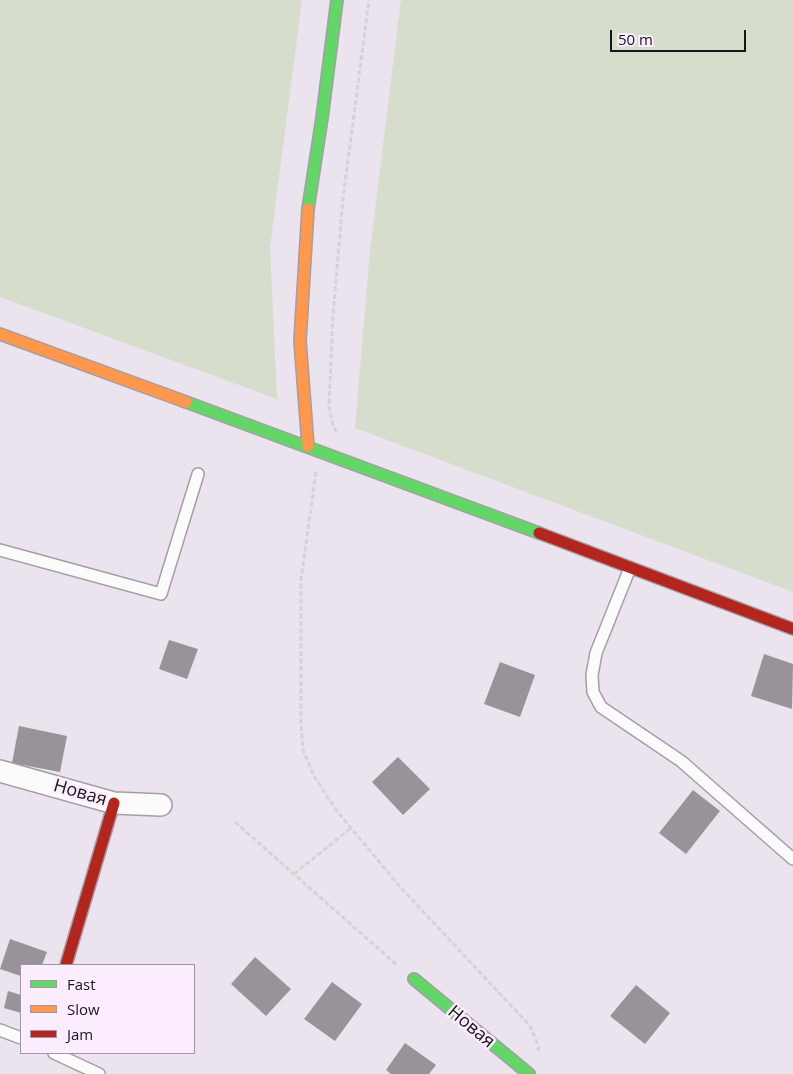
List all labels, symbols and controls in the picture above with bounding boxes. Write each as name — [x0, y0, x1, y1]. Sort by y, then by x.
scale bar — [613, 20, 749, 52]
text: 50 m — [618, 29, 653, 49]
street label: Новая — [51, 775, 109, 811]
legend — [20, 964, 195, 1054]
text: Fast — [67, 974, 96, 994]
text: Slow — [67, 999, 100, 1019]
street label: Новая — [443, 1001, 499, 1053]
text: Jam — [67, 1024, 93, 1044]

